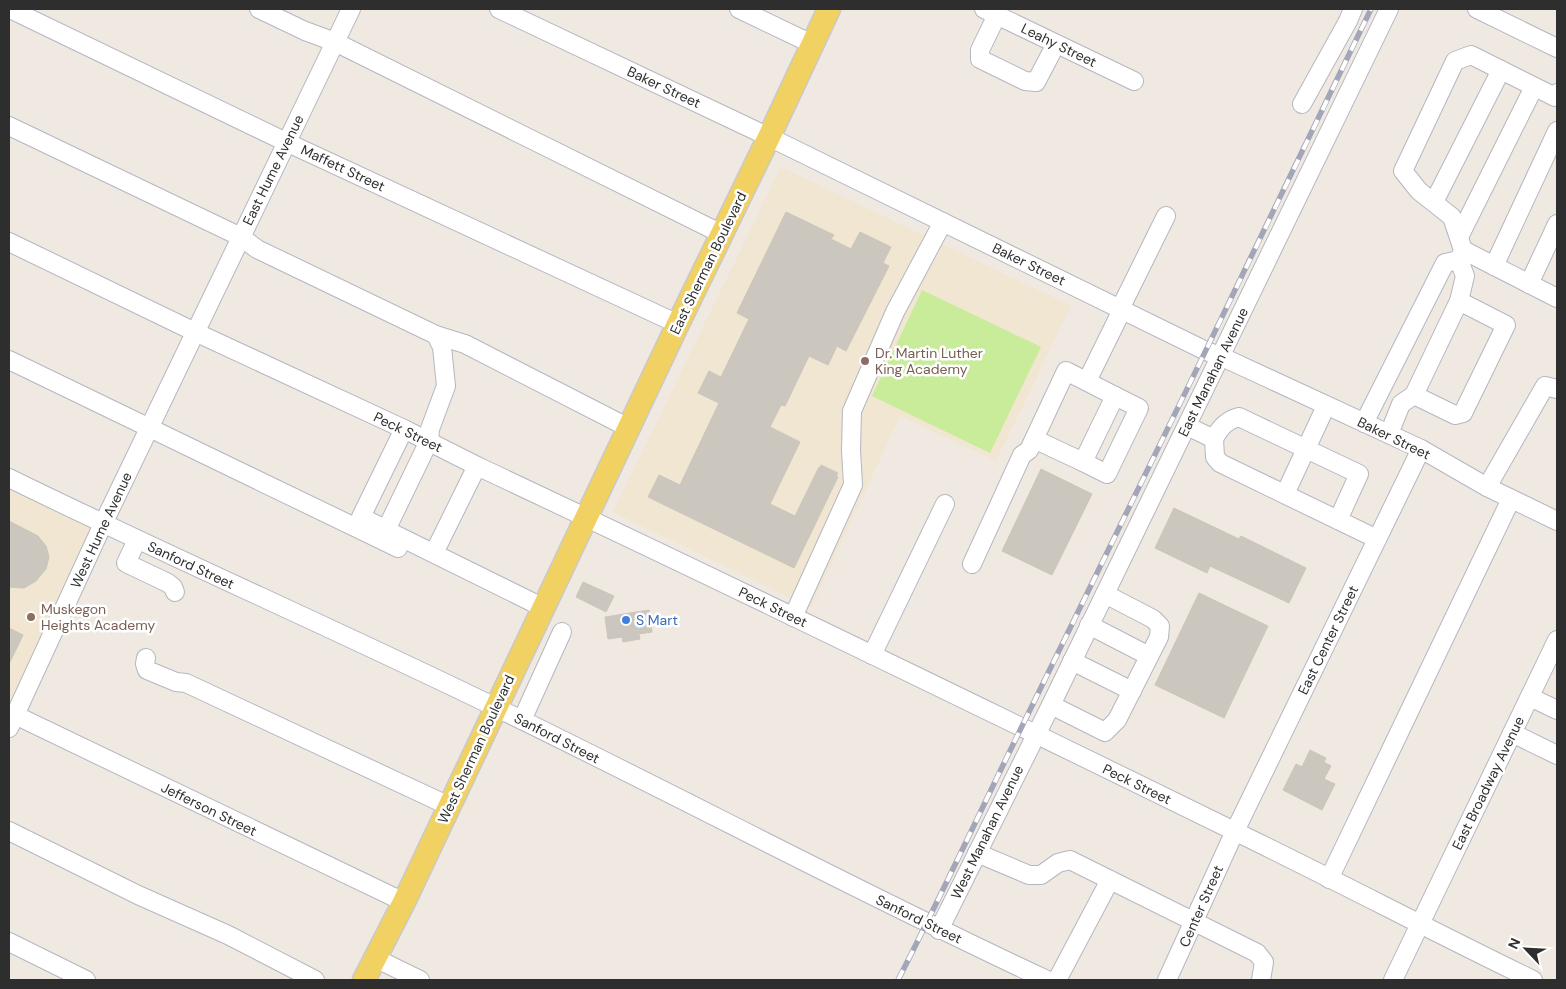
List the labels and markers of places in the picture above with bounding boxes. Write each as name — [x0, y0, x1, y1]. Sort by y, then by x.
place label: Dr. Martin Luther King Academy — [875, 344, 983, 378]
marker: Dr. Martin Luther King Academy — [859, 355, 871, 367]
place label: Muskegon Heights Academy — [41, 600, 155, 634]
marker: Muskegon Heights Academy — [25, 611, 37, 623]
place label: S Mart — [636, 611, 678, 629]
marker: S Mart — [620, 614, 632, 626]

